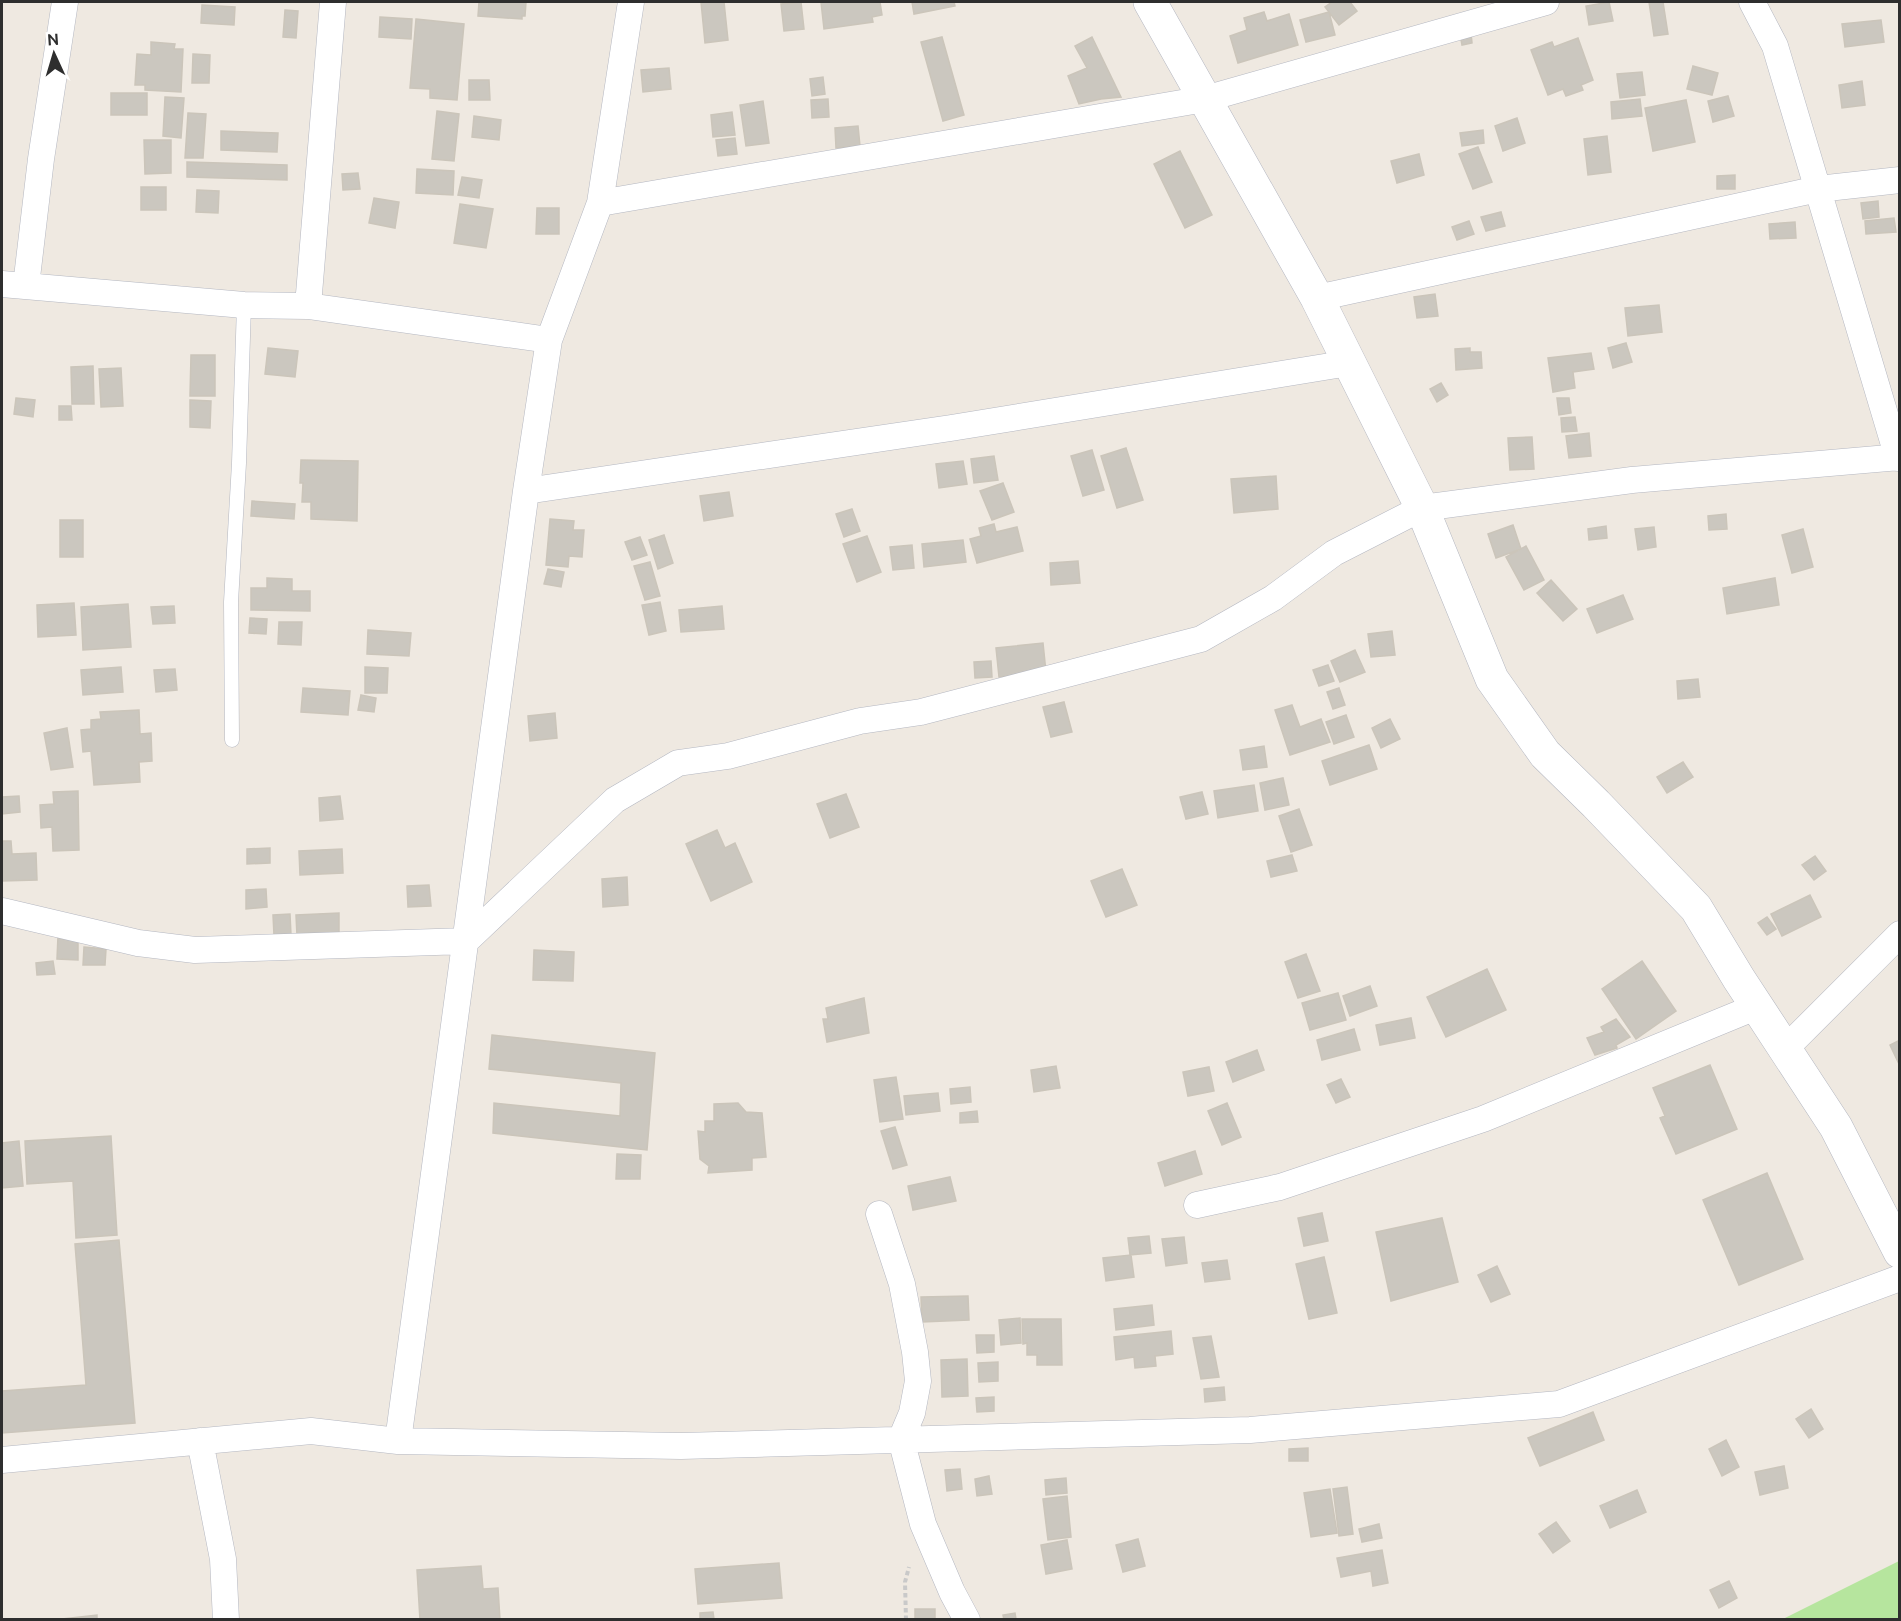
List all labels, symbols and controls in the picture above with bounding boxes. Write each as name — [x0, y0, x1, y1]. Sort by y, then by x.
north arrow — [24, 24, 84, 84]
text: N — [46, 30, 60, 48]

